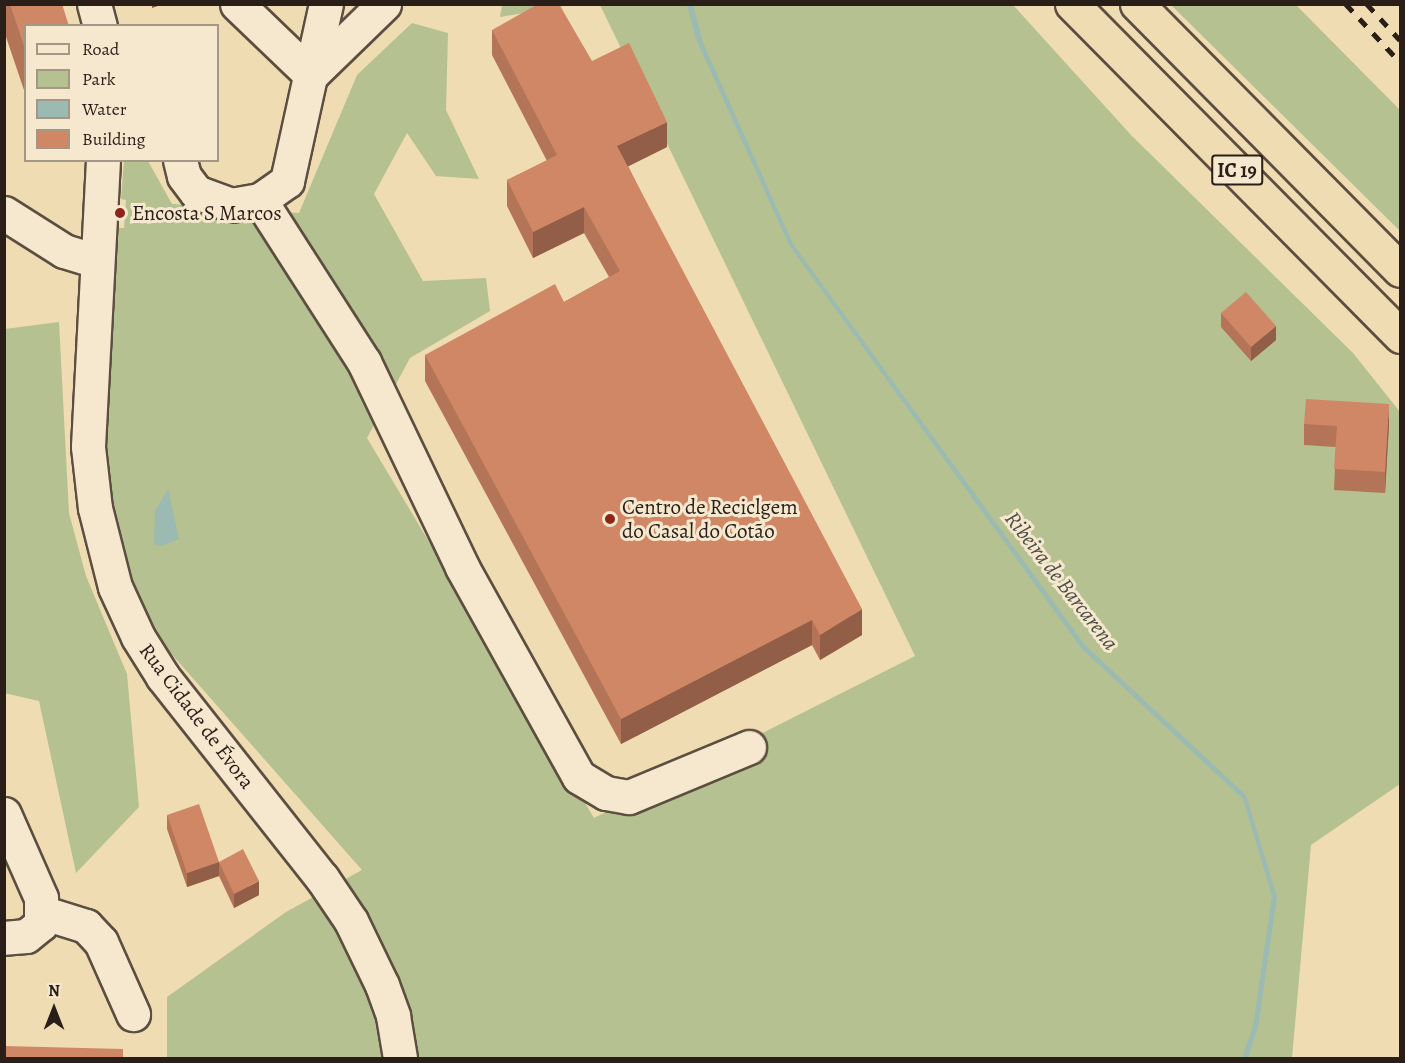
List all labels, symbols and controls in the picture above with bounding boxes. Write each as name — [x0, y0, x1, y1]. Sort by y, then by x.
legend — [24, 24, 219, 162]
text: Road — [82, 37, 119, 61]
text: Park — [82, 67, 116, 91]
text: Water — [82, 97, 127, 121]
text: Building — [82, 127, 146, 151]
road number: IC 19 — [1210, 153, 1264, 187]
place label: Encosta S Marcos — [132, 200, 282, 226]
marker: Encosta S Marcos — [113, 206, 127, 220]
place label: Centro de Reciclgem do Casal do Cotão — [622, 494, 798, 544]
water label: Ribeira de Barcarena — [999, 506, 1123, 656]
marker: Centro de Reciclgem do Casal do Cotão — [603, 512, 617, 526]
street label: Rua Cidade de Évora — [134, 638, 260, 794]
north arrow — [24, 979, 84, 1039]
text: N — [48, 980, 60, 1002]

